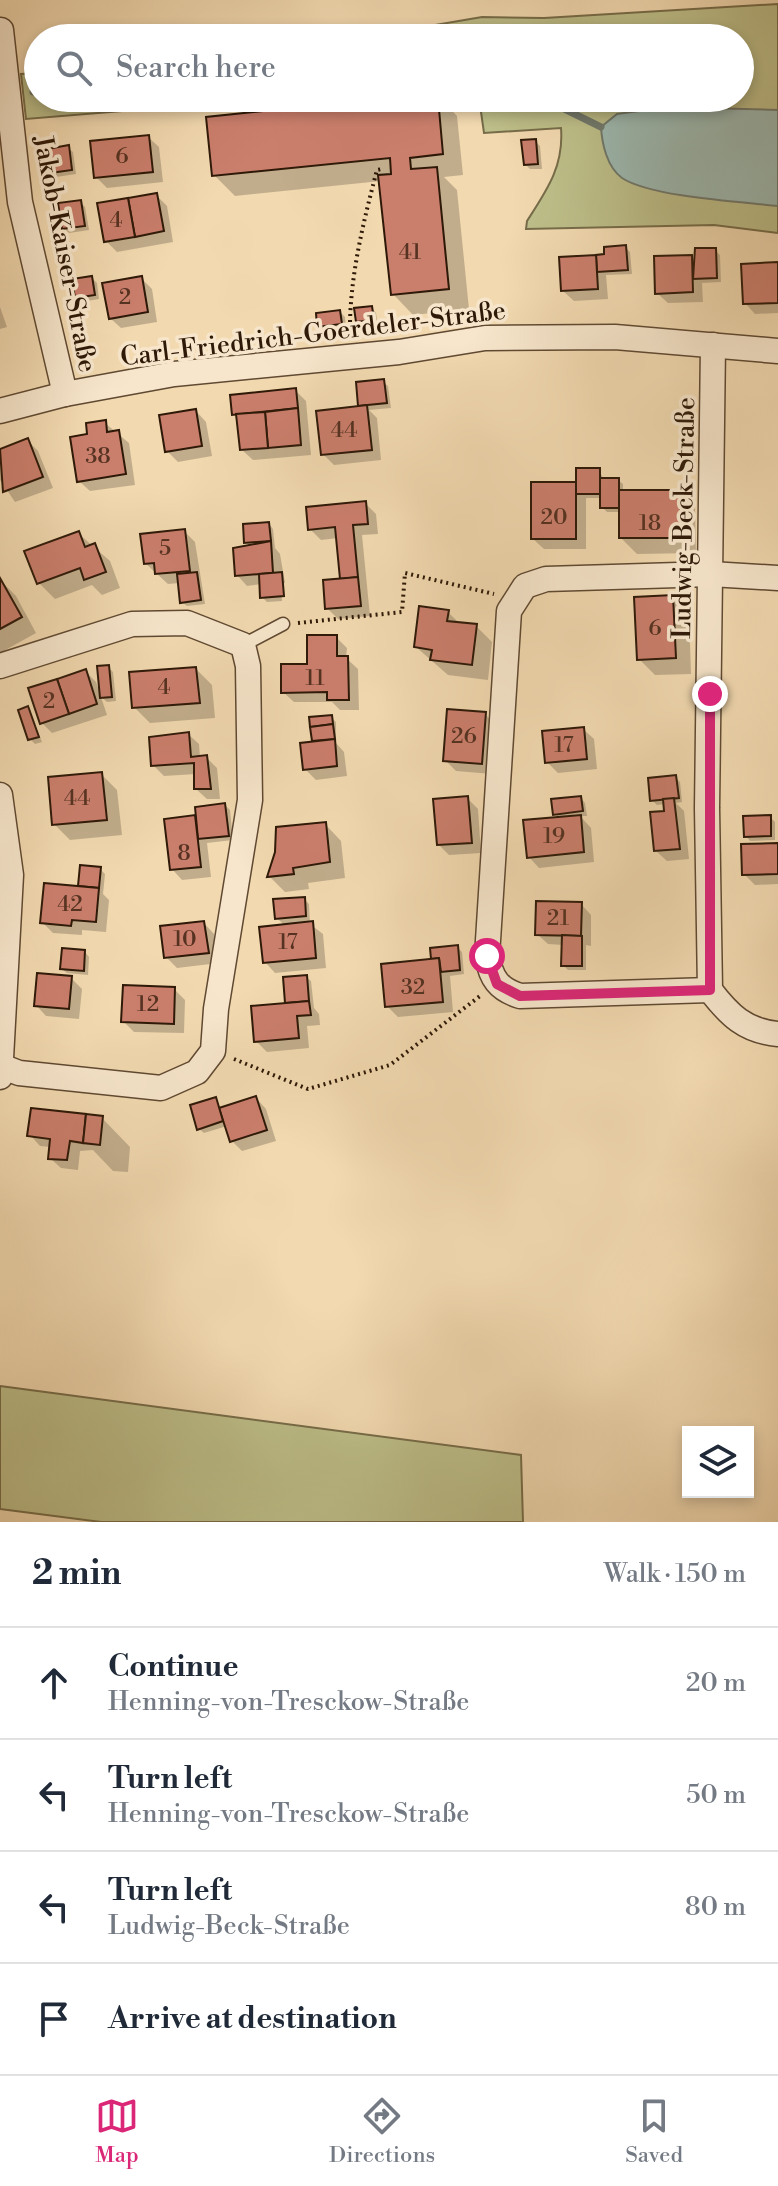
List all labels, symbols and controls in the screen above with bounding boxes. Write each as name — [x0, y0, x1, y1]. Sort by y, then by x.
search box — [24, 24, 754, 112]
icon: search — [52, 46, 96, 90]
text: Search here — [116, 49, 276, 87]
street label: Jakob-Kaiser-Straße — [26, 132, 104, 375]
house number: 6 — [115, 143, 129, 170]
house number: 4 — [109, 207, 123, 234]
house number: 41 — [399, 239, 422, 266]
house number: 2 — [119, 284, 131, 311]
street label: Carl-Friedrich-Goerdeler-Straße — [119, 294, 507, 374]
street label: Ludwig-Beck-Straße — [666, 397, 702, 639]
house number: 44 — [331, 417, 357, 444]
house number: 38 — [85, 443, 111, 470]
house number: 20 — [540, 504, 568, 531]
house number: 18 — [639, 510, 661, 537]
house number: 5 — [159, 535, 171, 562]
house number: 6 — [648, 615, 662, 642]
house number: 11 — [305, 665, 325, 692]
house number: 4 — [157, 674, 171, 701]
route end — [692, 676, 728, 712]
house number: 2 — [43, 688, 55, 715]
house number: 26 — [451, 723, 477, 750]
house number: 17 — [554, 732, 574, 759]
house number: 44 — [64, 785, 90, 812]
house number: 19 — [543, 823, 565, 850]
house number: 8 — [177, 840, 191, 867]
house number: 42 — [57, 891, 83, 918]
house number: 21 — [547, 905, 570, 932]
house number: 10 — [173, 926, 197, 953]
house number: 17 — [278, 929, 298, 956]
route start — [469, 938, 505, 974]
house number: 32 — [401, 974, 425, 1001]
house number: 12 — [137, 991, 159, 1018]
map controls — [682, 1426, 754, 1498]
button: layers — [682, 1426, 754, 1498]
text: 2 min — [32, 1553, 121, 1595]
text: Walk · 150 m — [604, 1558, 746, 1590]
text: Continue — [108, 1648, 239, 1686]
icon: ahead — [32, 1661, 76, 1705]
text: 20 m — [686, 1667, 746, 1699]
text: Henning-von-Tresckow-Straße — [108, 1686, 469, 1718]
text: Turn left — [108, 1760, 232, 1798]
icon: left — [32, 1773, 76, 1817]
text: 50 m — [686, 1779, 746, 1811]
text: Henning-von-Tresckow-Straße — [108, 1798, 469, 1830]
text: Turn left — [108, 1872, 232, 1910]
icon: left — [32, 1885, 76, 1929]
text: 80 m — [685, 1891, 746, 1923]
text: Ludwig-Beck-Straße — [108, 1910, 350, 1942]
icon: arrive — [32, 1997, 76, 2041]
text: Arrive at destination — [108, 2000, 397, 2038]
tab: Map — [95, 2094, 139, 2169]
tab: Directions — [329, 2094, 435, 2169]
tab: Saved — [625, 2094, 683, 2169]

